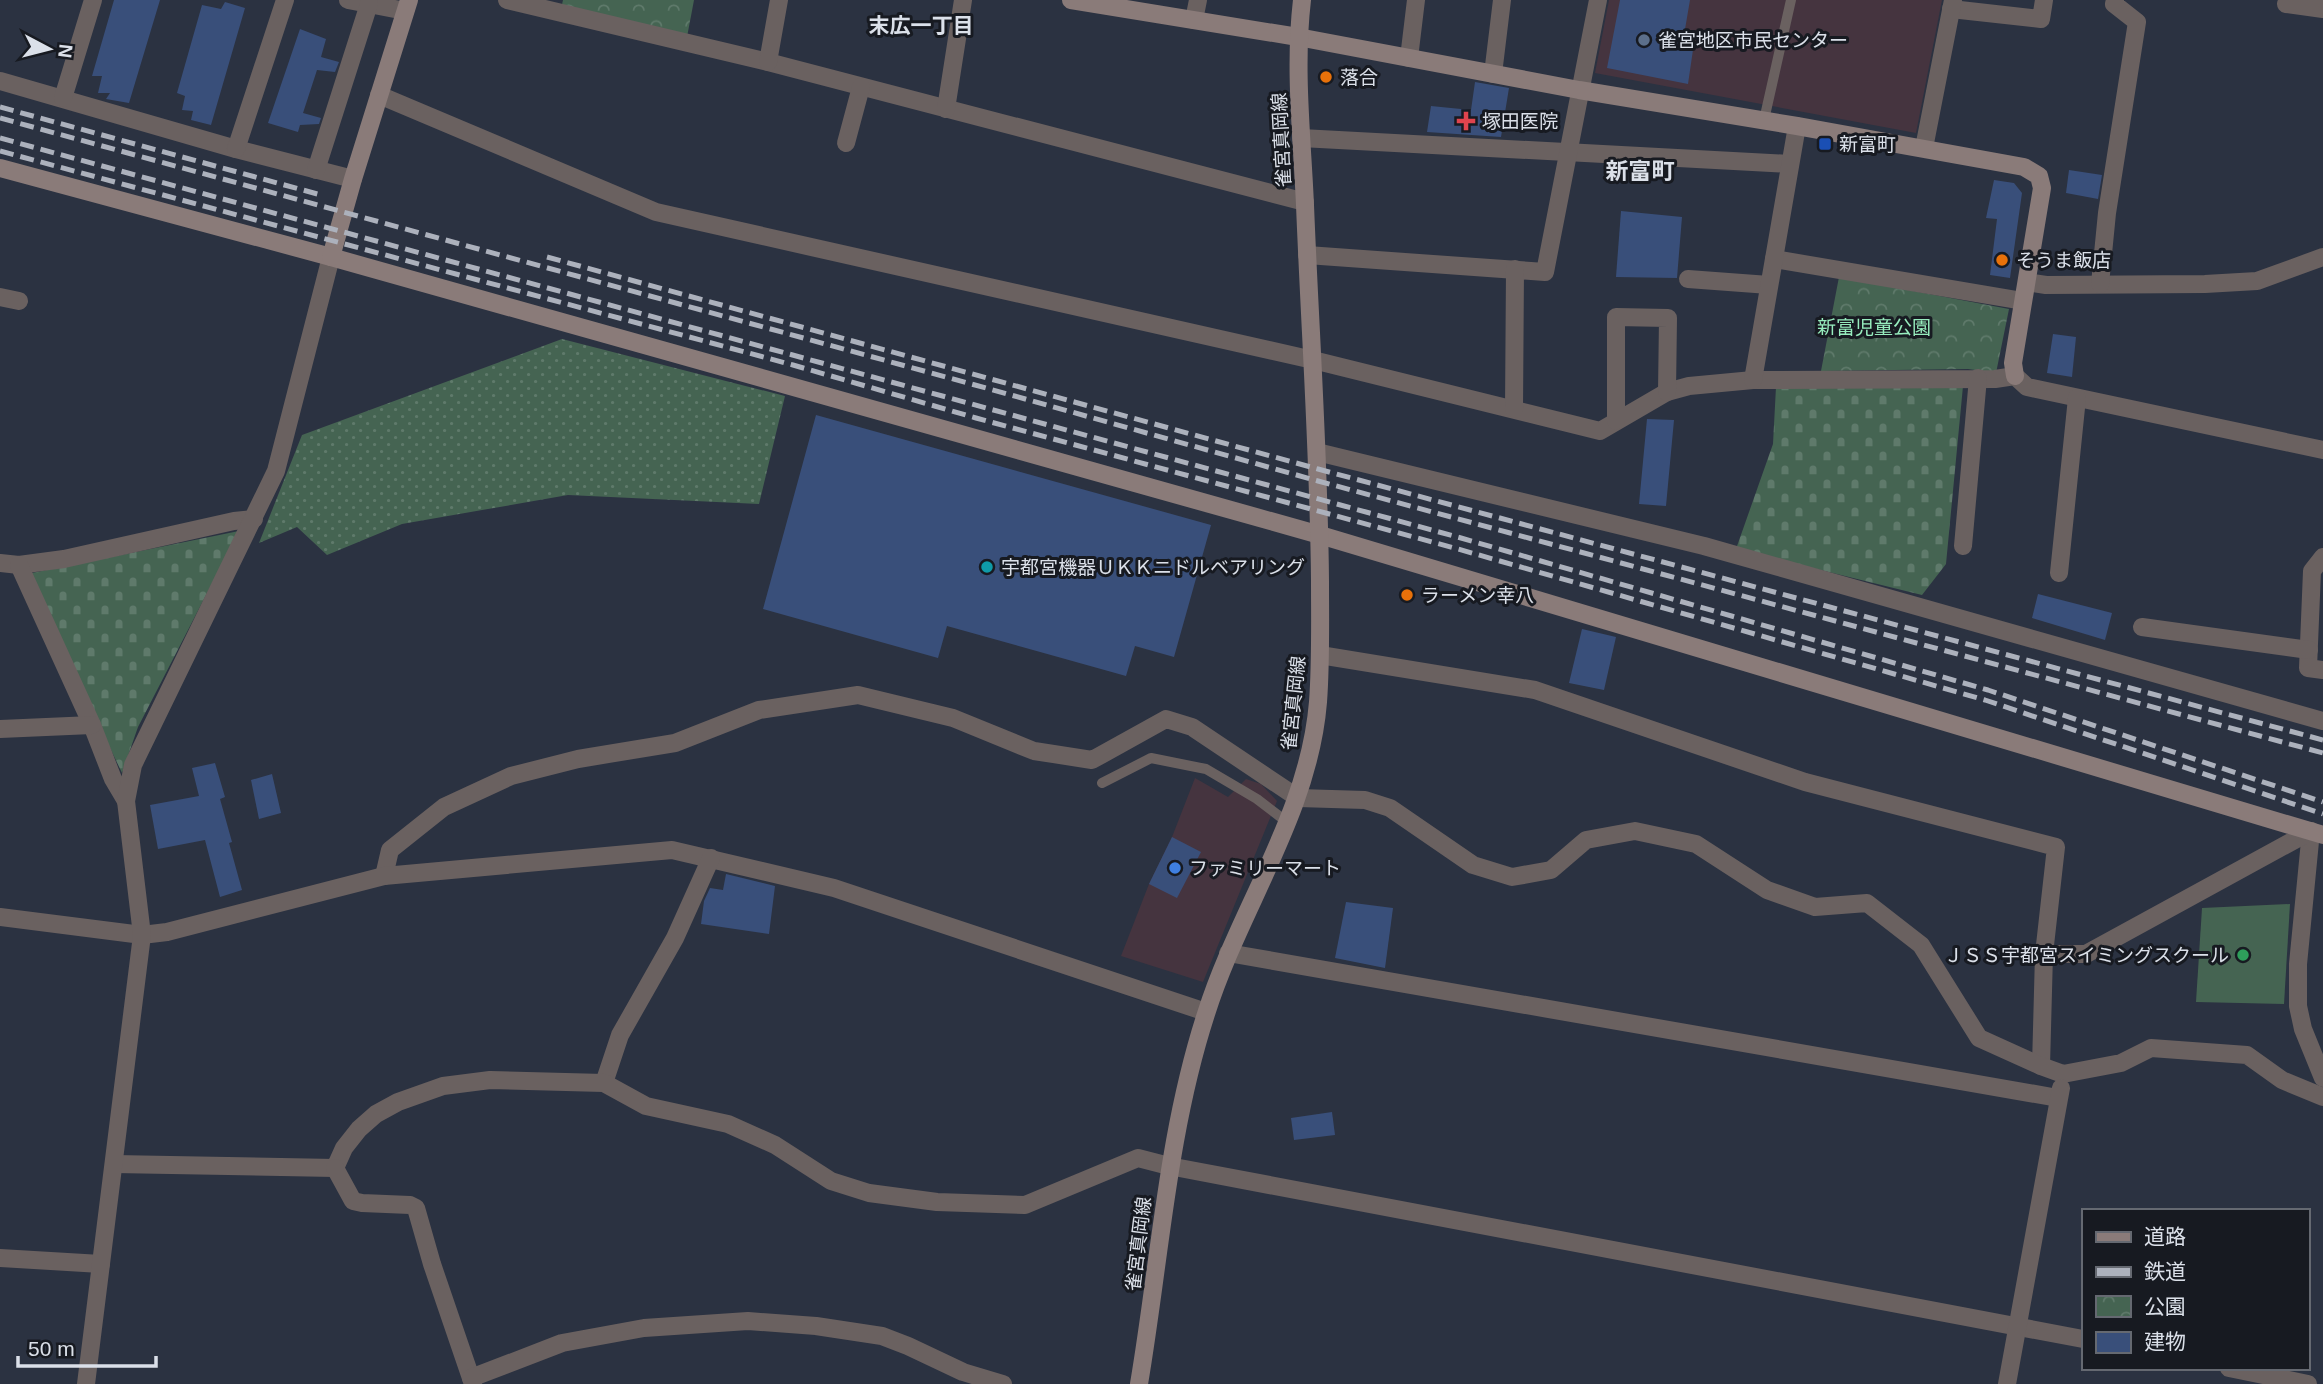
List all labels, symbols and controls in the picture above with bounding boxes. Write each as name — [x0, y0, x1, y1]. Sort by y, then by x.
north arrow — [14, 14, 84, 84]
district label: 末広一丁目 — [869, 14, 974, 37]
place label: 雀宮地区市民センター — [1658, 30, 1848, 51]
marker: 雀宮地区市民センター — [1636, 32, 1652, 48]
text: N — [54, 43, 77, 59]
place label: 落合 — [1340, 67, 1378, 88]
marker: 落合 — [1318, 69, 1334, 85]
street label: 雀宮真岡線 — [1269, 92, 1294, 188]
marker: 塚田医院 — [1456, 111, 1476, 131]
place label: 塚田医院 — [1482, 111, 1558, 132]
place label: 新富町 — [1839, 134, 1896, 155]
marker: 新富町 — [1817, 136, 1833, 152]
district label: 新富町 — [1606, 158, 1675, 184]
place label: そうま飯店 — [2016, 250, 2111, 271]
marker: そうま飯店 — [1994, 252, 2010, 268]
park label: 新富児童公園 — [1817, 317, 1931, 338]
place label: 宇都宮機器ＵＫＫニドルベアリング — [1001, 557, 1305, 578]
marker: 宇都宮機器ＵＫＫニドルベアリング — [979, 559, 995, 575]
place label: ラーメン幸八 — [1421, 585, 1534, 606]
marker: ラーメン幸八 — [1399, 587, 1415, 603]
street label: 雀宮真岡線 — [1278, 655, 1309, 751]
place label: ファミリーマート — [1189, 858, 1341, 879]
marker: ファミリーマート — [1167, 860, 1183, 876]
place label: ＪＳＳ宇都宮スイミングスクール — [1944, 945, 2229, 966]
marker: ＪＳＳ宇都宮スイミングスクール — [2235, 947, 2251, 963]
street label: 雀宮真岡線 — [1122, 1196, 1155, 1292]
legend — [2082, 1209, 2309, 1370]
text: 道路 — [2144, 1225, 2186, 1248]
text: 鉄道 — [2144, 1260, 2186, 1283]
text: 公園 — [2144, 1295, 2186, 1318]
scale bar — [18, 1324, 156, 1368]
text: 建物 — [2144, 1330, 2186, 1353]
text: 50 m — [28, 1337, 75, 1360]

